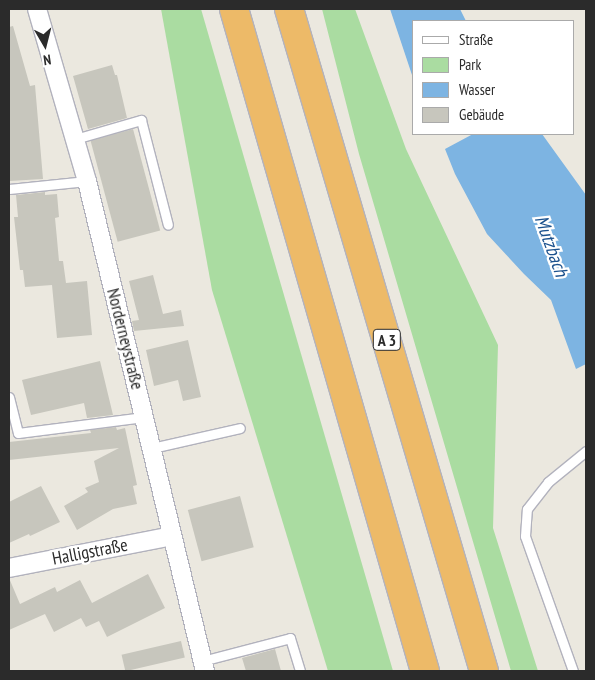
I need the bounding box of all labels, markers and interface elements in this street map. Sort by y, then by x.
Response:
north arrow [20,20,70,70]
legend [412,20,575,135]
text: Straße [459,30,493,49]
text: N [42,50,52,69]
text: Park [459,55,481,74]
text: Wasser [459,80,495,99]
text: Gebäude [459,105,504,124]
water label: Mutzbach [529,212,573,280]
street label: Norderneystraße [102,286,148,392]
road number: A 3 [372,326,402,354]
street label: Halligstraße [50,534,130,570]

